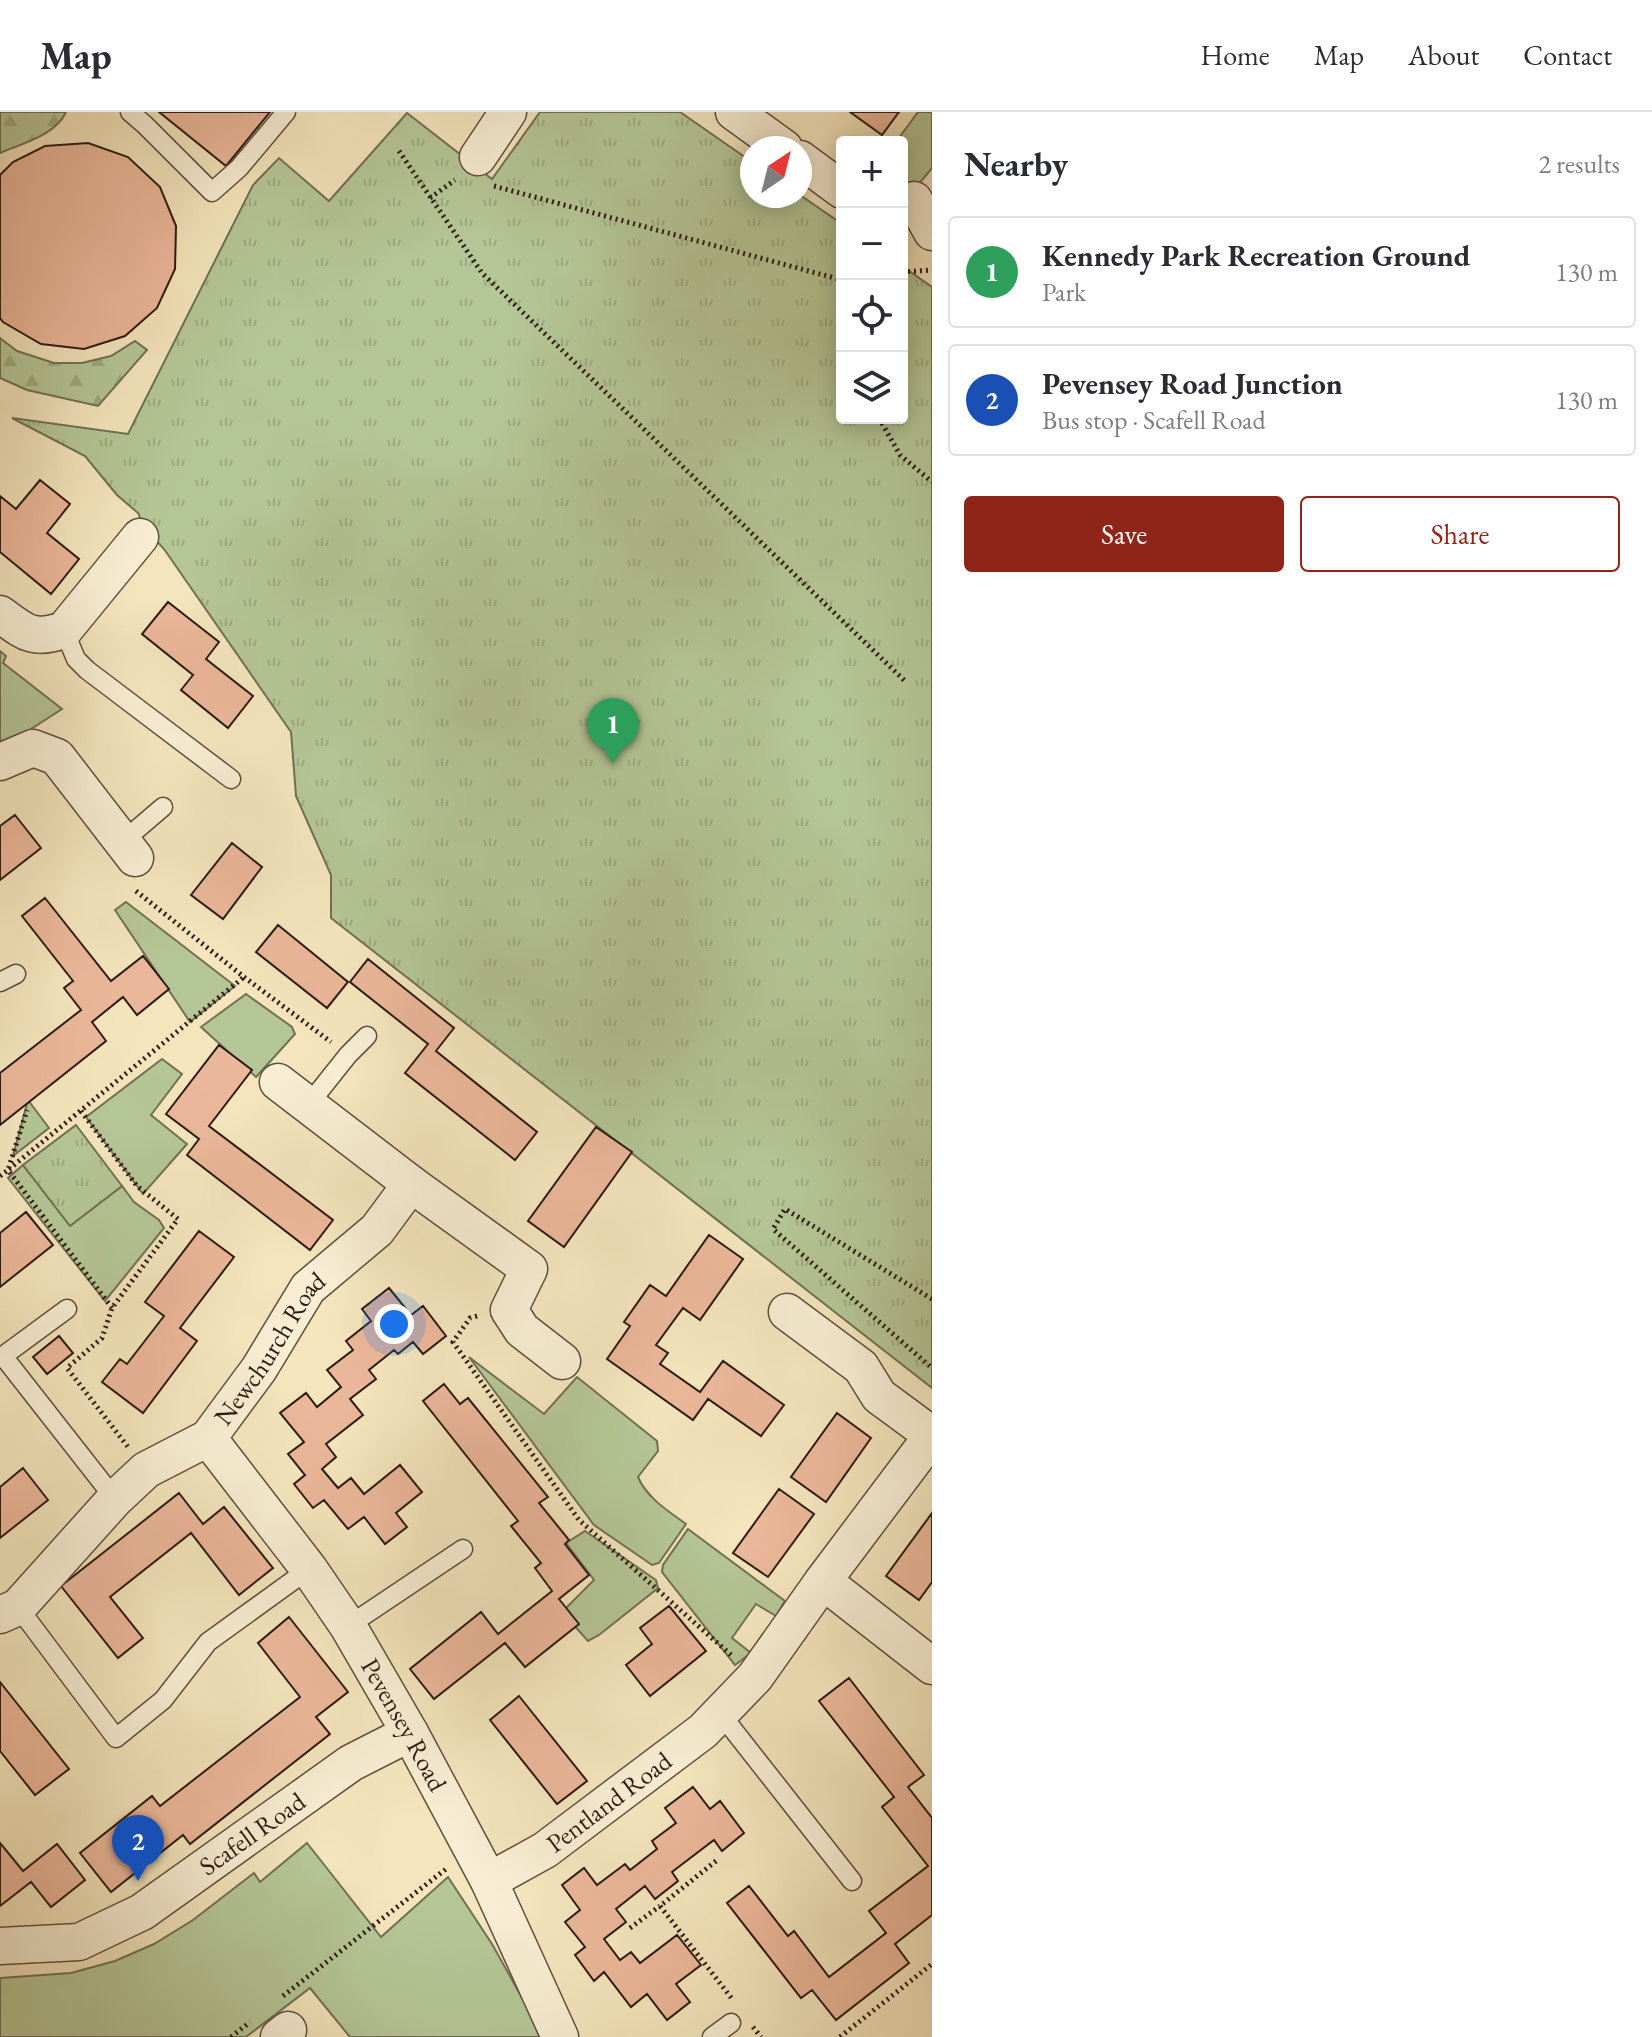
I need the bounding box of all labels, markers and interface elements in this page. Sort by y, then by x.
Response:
text: Map [40,31,112,80]
text: Home [1200,37,1270,73]
text: Map [1314,37,1364,73]
text: About [1408,37,1479,73]
text: Contact [1523,37,1612,73]
north arrow [740,136,812,208]
map controls [836,136,908,424]
button: + [836,136,908,208]
text: Nearby [964,142,1068,186]
text: 2 results [1539,147,1620,181]
button: − [836,208,908,280]
text: Kennedy Park Recreation Ground [1042,236,1470,275]
text: 1 [985,255,999,289]
text: 130 m [1555,255,1618,289]
text: Park [1042,275,1086,309]
button: locate [836,280,908,352]
button: layers [836,352,908,424]
text: Pevensey Road Junction [1042,364,1343,403]
text: 2 [985,383,999,417]
text: 130 m [1555,383,1618,417]
text: Bus stop · Scafell Road [1042,403,1266,437]
button: Save [964,496,1284,572]
button: Share [1300,496,1620,572]
pin: 1 [587,698,639,764]
street label: Newchurch Road [206,1263,333,1432]
your location [374,1304,414,1344]
street label: Pevensey Road [353,1652,455,1798]
street label: Pentland Road [539,1743,679,1860]
street label: Scafell Road [192,1784,312,1883]
pin: 2 [112,1815,164,1881]

